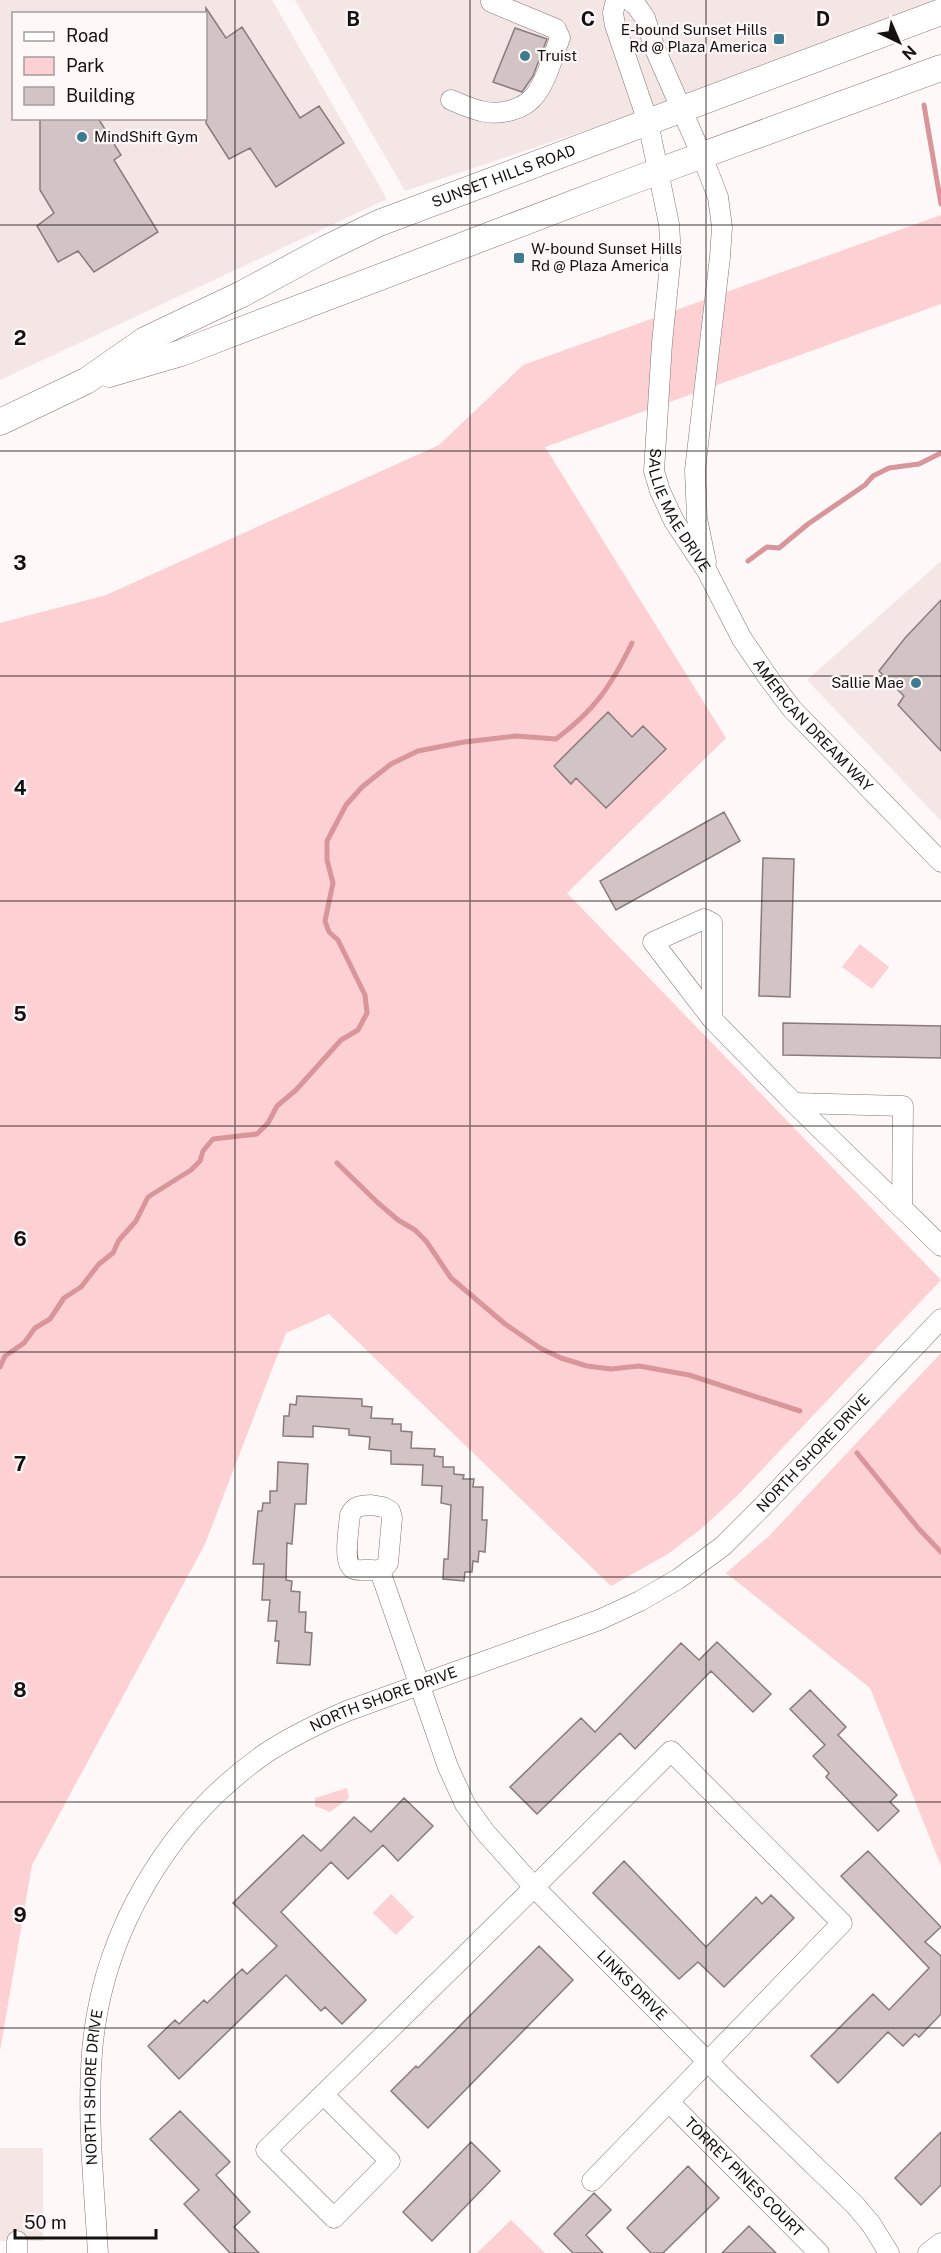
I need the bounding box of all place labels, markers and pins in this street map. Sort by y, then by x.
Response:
place label: E-bound Sunset Hills Rd @ Plaza America [621,21,767,55]
marker: E-bound Sunset Hills Rd @ Plaza America [772,32,786,46]
place label: Truist [537,47,577,64]
marker: Truist [518,49,532,63]
place label: MindShift Gym [94,128,198,145]
marker: MindShift Gym [75,130,89,144]
place label: W-bound Sunset Hills Rd @ Plaza America [531,240,682,274]
marker: W-bound Sunset Hills Rd @ Plaza America [512,251,526,265]
place label: Sallie Mae [831,674,904,691]
marker: Sallie Mae [909,676,923,690]

